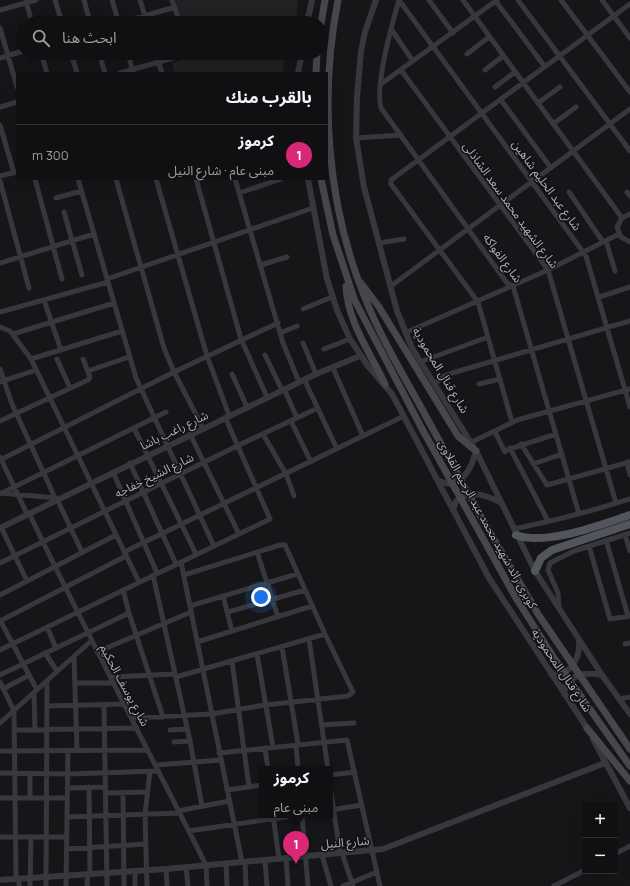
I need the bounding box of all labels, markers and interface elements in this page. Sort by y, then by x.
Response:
search box [16,16,328,60]
icon: search [30,27,52,49]
text: ابحث هنا [62,27,117,48]
text: بالقرب منك [226,85,312,108]
text: كرموز [238,130,274,151]
street label: شارع عبد الحليم شاهين [507,136,586,235]
street label: شارع الشهيد محمد سعد الشاذلى [458,138,563,272]
text: 300 m [32,146,69,164]
text: 1 [296,146,302,164]
text: مبنى عام · شارع النيل [168,161,274,179]
street label: شارع الفواكه [479,230,527,287]
street label: شارع قنال المحمودية [408,324,473,417]
street label: شارع راغب باشا [137,406,211,455]
street label: كوبرى رائد شهيد محمد عبد الرحيم القلاوى [433,436,542,613]
street label: شارع الشيخ خفاجه [112,449,197,502]
your location [251,587,271,607]
street label: شارع قنال المحمودية [527,625,596,716]
street label: شارع يوسف الحكيم [95,641,154,730]
popup [259,766,333,818]
text: كرموز [274,767,309,788]
text: مبنى عام [274,798,318,816]
map controls [582,802,618,874]
button: + [582,802,618,838]
pin: 1 [283,831,309,864]
street label: شارع النيل [320,831,370,854]
button: − [582,838,618,874]

